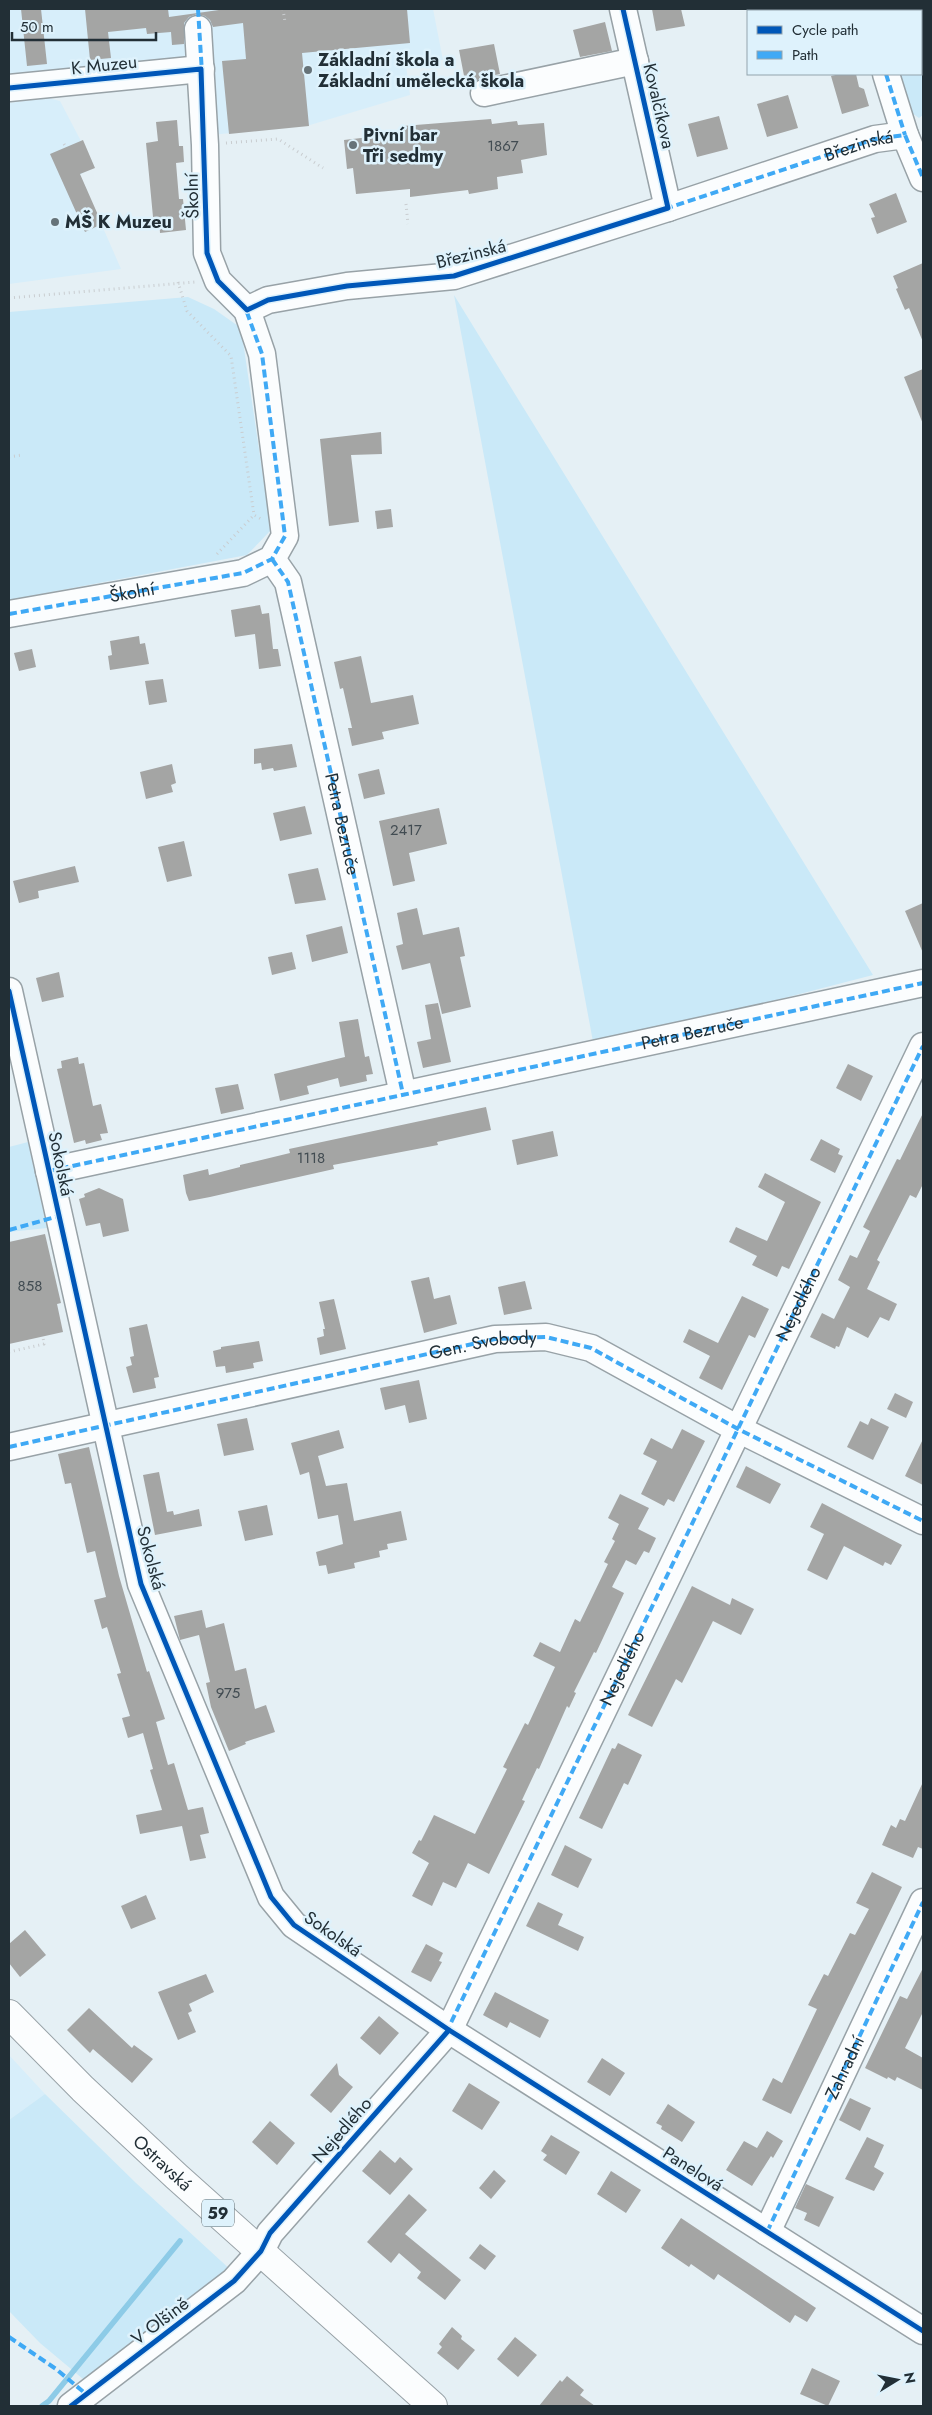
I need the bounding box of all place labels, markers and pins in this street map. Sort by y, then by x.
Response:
place label: Základní škola a Základní umělecká škola [318,47,524,94]
marker: Základní škola a Základní umělecká škola [302,64,314,76]
place label: Pivní bar Tři sedmy [363,122,444,169]
marker: Pivní bar Tři sedmy [347,139,359,151]
place label: MŠ K Muzeu [65,209,172,235]
marker: MŠ K Muzeu [49,216,61,228]

